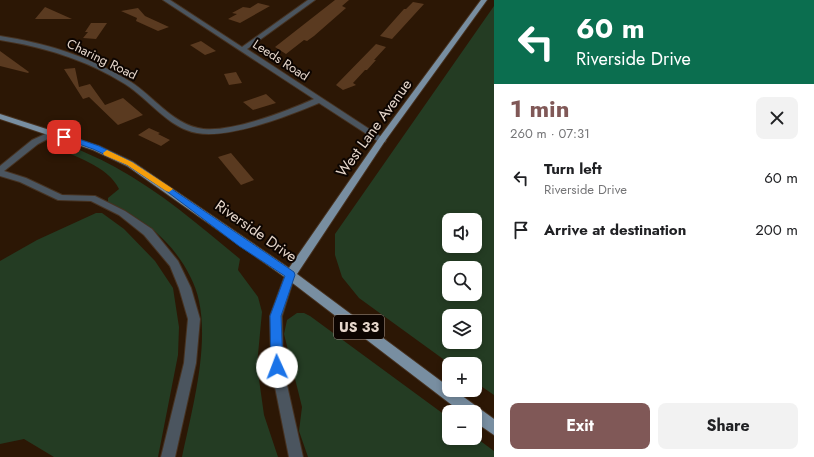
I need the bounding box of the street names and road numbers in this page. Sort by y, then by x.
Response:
street label: Charing Road [64,34,140,84]
street label: Leeds Road [249,35,313,85]
street label: West Lane Avenue [331,74,417,182]
street label: Riverside Drive [211,195,302,268]
road number: US 33 [334,315,384,339]

